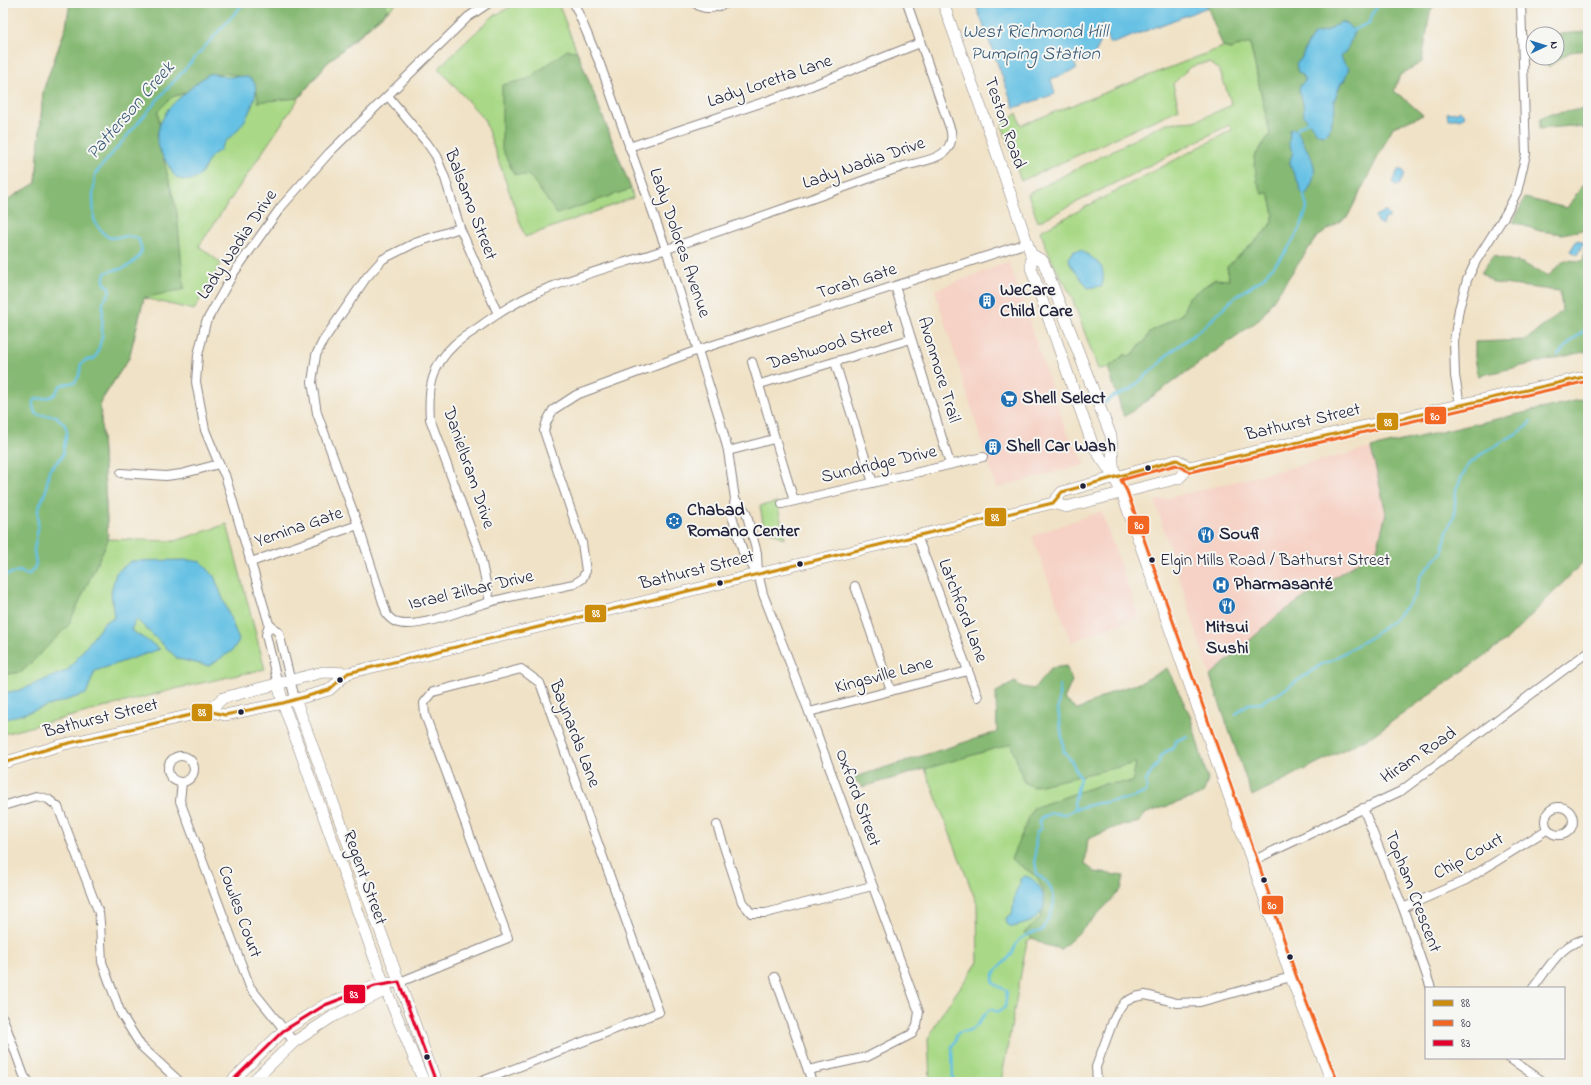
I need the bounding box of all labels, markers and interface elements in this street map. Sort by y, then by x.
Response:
water label: West Richmond Hill Pumping Station [962,19,1111,69]
north arrow [1525,26,1565,66]
text: N [1546,41,1562,50]
street label: Lady Loretta Lane [704,48,837,116]
water label: Patterson Creek [81,55,182,166]
street label: Teston Road [976,74,1032,172]
street label: Lady Nadia Drive [799,131,930,197]
street label: Balsamo Street [437,145,503,264]
street label: Lady Dolores Avenue [641,165,717,322]
street label: Lady Nadia Drive [191,184,285,305]
street label: Torah Gate [814,257,901,307]
place label: WeCare Child Care [1000,278,1073,325]
building icon: WeCare Child Care [977,291,997,311]
street label: Dashwood Street [764,314,897,378]
street label: Avonmore Trail [910,314,966,426]
place label: Shell Select [1022,386,1106,412]
supermarket icon: Shell Select [999,389,1019,409]
street label: Bathurst Street [1242,397,1363,449]
street label: Danielbram Drive [435,403,501,533]
line badge: 80 [1424,406,1447,425]
text: 80 [1430,409,1440,425]
line badge: 88 [1376,412,1399,431]
text: 88 [1383,415,1393,431]
place label: Shell Car Wash [1006,434,1116,460]
building icon: Shell Car Wash [983,437,1003,457]
street label: Sundridge Drive [819,439,941,492]
unlabelled marker [1143,463,1153,473]
unlabelled marker [1078,481,1088,491]
place label: Chabad Romano Center [687,498,800,545]
street label: Yemina Gate [251,500,347,555]
line badge: 88 [984,507,1007,527]
text: 88 [990,510,1000,526]
synagogue icon: Chabad Romano Center [664,511,684,531]
line badge: 80 [1127,515,1150,535]
text: 80 [1134,518,1144,534]
place label: Soufi [1219,522,1262,548]
restaurant icon: Soufi [1196,525,1216,545]
street label: Bathurst Street [636,544,757,598]
place label: Elgin Mills Road / Bathurst Street [1160,548,1390,575]
street label: Latchford Lane [930,555,994,667]
marker: Elgin Mills Road / Bathurst Street [1147,555,1157,565]
unlabelled marker [795,559,805,569]
street label: Israel Zilbar Drive [406,564,537,618]
place label: Pharmasanté [1234,572,1334,598]
hospital icon: Pharmasanté [1211,575,1231,595]
unlabelled marker [715,578,725,588]
restaurant icon: Mitsui Sushi [1217,596,1237,616]
line badge: 88 [584,604,607,623]
text: 88 [591,606,601,622]
place label: Mitsui Sushi [1206,615,1248,662]
street label: Kingsville Lane [832,650,937,702]
unlabelled marker [335,675,345,685]
street label: Baynards Lane [541,676,607,792]
street label: Bathurst Street [40,692,161,746]
line badge: 88 [191,703,213,722]
text: 88 [197,705,207,721]
unlabelled marker [236,707,246,717]
street label: Hiram Road [1376,721,1462,791]
street label: Oxford Street [827,746,887,850]
street label: Regent Street [334,827,393,929]
street label: Topham Crescent [1377,827,1447,957]
street label: Chip Court [1429,827,1509,887]
street label: Cowles Court [210,862,268,962]
unlabelled marker [1259,875,1269,885]
line badge: 80 [1261,895,1284,915]
text: 80 [1267,898,1277,914]
unlabelled marker [1285,952,1295,962]
line badge: 83 [343,984,366,1004]
text: 83 [349,987,359,1003]
legend [1425,987,1565,1059]
text: 88 [1461,995,1471,1013]
text: 80 [1461,1015,1471,1033]
text: 83 [1461,1035,1471,1053]
unlabelled marker [422,1052,432,1062]

